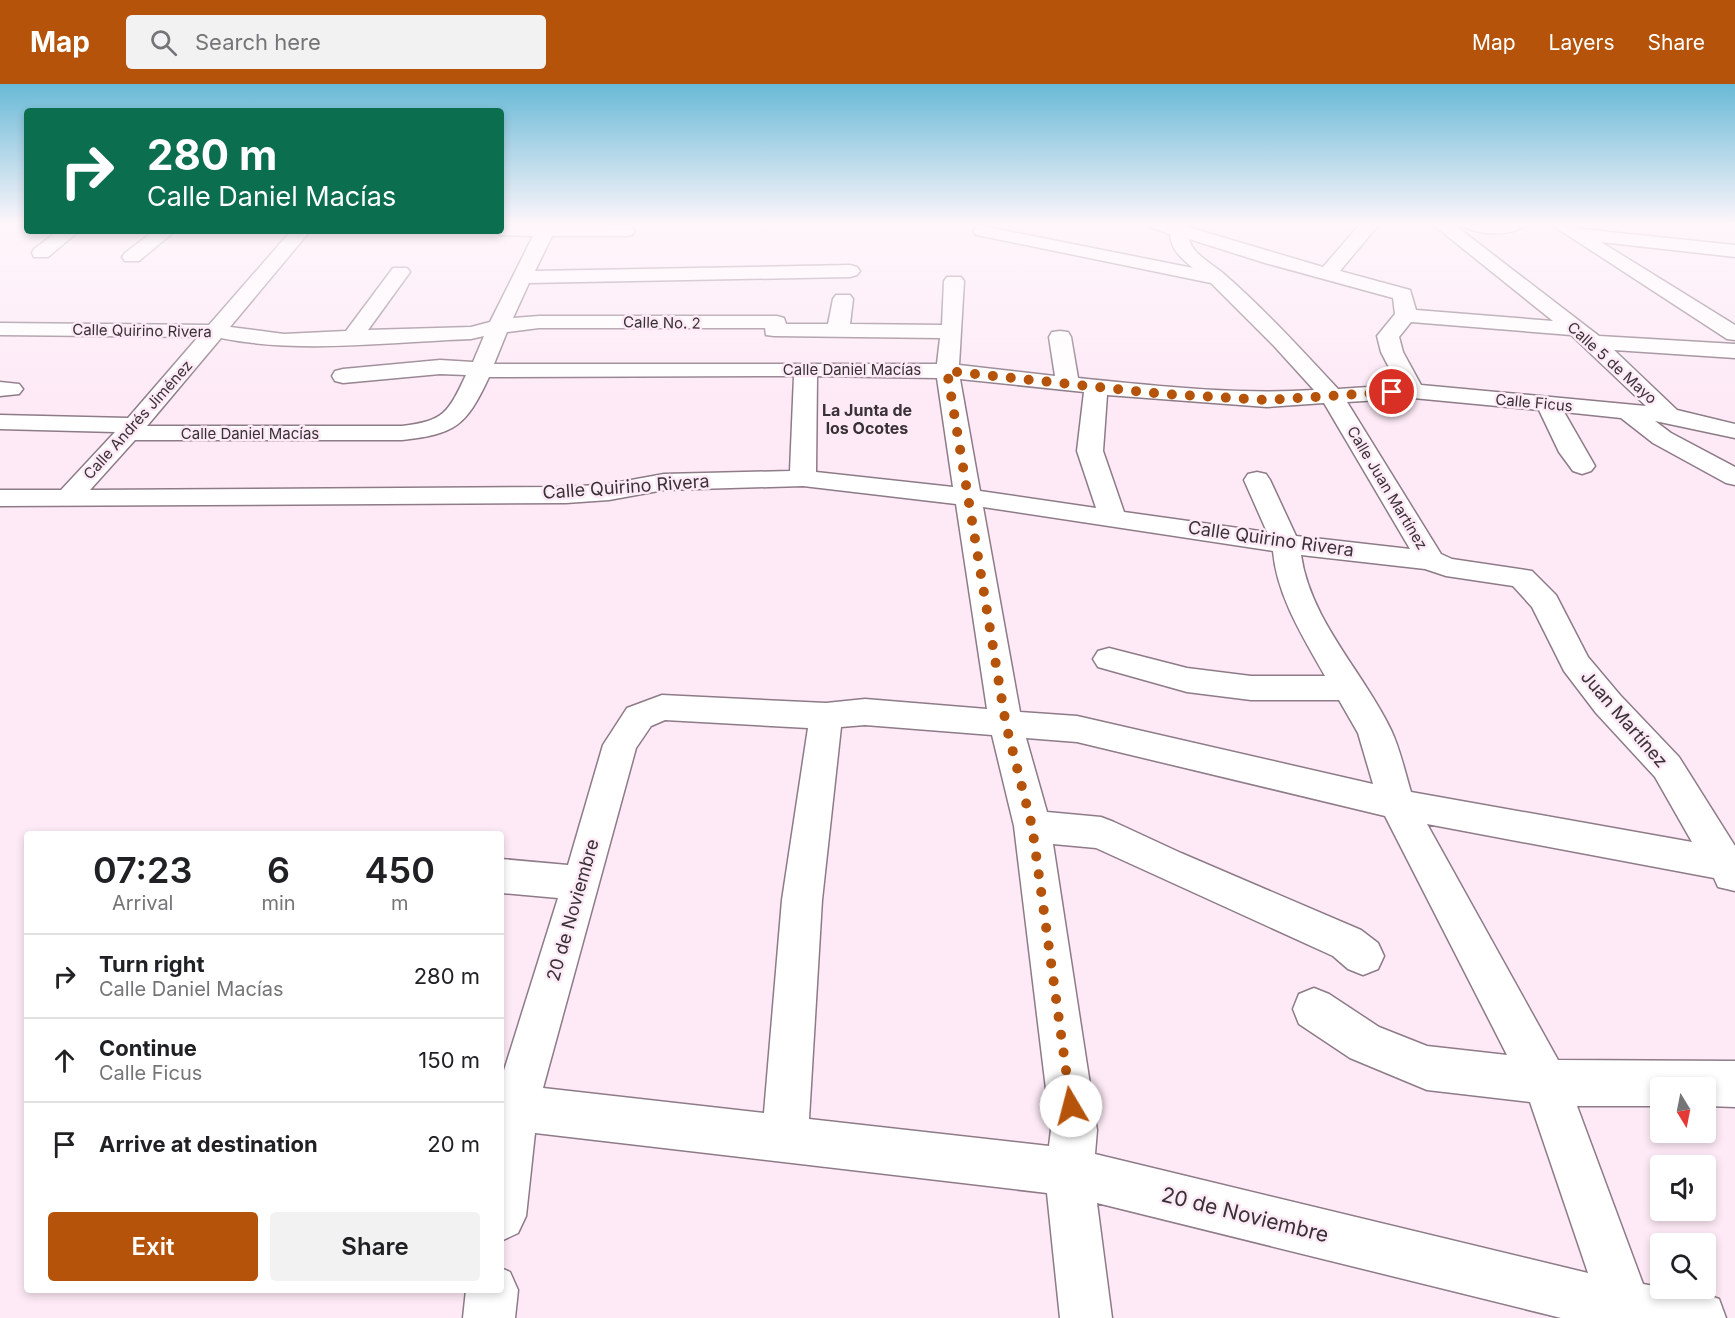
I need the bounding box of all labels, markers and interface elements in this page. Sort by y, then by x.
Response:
search box [126,15,546,69]
text: Map [30,25,90,59]
icon: search [147,26,180,59]
text: Search here [195,29,321,55]
text: Map [1472,30,1516,55]
text: Layers [1549,30,1615,55]
text: Share [1648,30,1705,55]
text: 280 m [147,129,277,180]
icon: right [48,132,126,210]
text: Calle Daniel Macías [147,180,396,213]
street label: Calle No. 2 [623,312,701,333]
street label: Calle 5 de Mayo [1564,317,1661,408]
street label: Calle Quirino Rivera [72,320,212,341]
street label: Calle Andrés Jiménez [79,356,196,483]
street label: Calle Daniel Macías [783,360,921,379]
pin [1366,366,1417,417]
icon: arrive [1375,375,1408,408]
street label: Calle Ficus [1495,390,1574,415]
district label: La Junta de los Ocotes [822,400,912,438]
street label: Calle Juan Martínez [1343,423,1432,553]
street label: Calle Daniel Macías [181,424,319,443]
street label: Calle Quirino Rivera [542,470,710,503]
street label: Calle Quirino Rivera [1187,516,1355,561]
street label: Juan Martínez [1577,666,1672,771]
street label: 20 de Noviembre [542,836,603,983]
text: 07:23 [93,848,192,892]
text: 6 [267,848,290,892]
text: 450 [365,848,435,892]
text: Arrival [112,891,173,915]
text: min [261,891,296,915]
text: m [391,891,409,915]
text: Turn right [99,951,205,977]
icon: right [48,960,81,993]
text: 280 m [414,963,480,989]
text: Calle Daniel Macías [99,977,284,1001]
text: Continue [99,1035,197,1061]
icon: ahead [48,1044,81,1077]
text: 150 m [418,1047,480,1073]
text: Calle Ficus [99,1061,202,1085]
position arrow [1039,1074,1103,1138]
north arrow [1650,1077,1716,1143]
map controls [1650,1077,1716,1299]
icon: arrive [48,1128,81,1161]
text: Arrive at destination [99,1131,318,1157]
text: 20 m [427,1131,480,1157]
button: sound [1650,1155,1716,1221]
street label: 20 de Noviembre [1159,1182,1331,1247]
button: Exit [48,1212,258,1281]
button: Share [270,1212,480,1281]
button: search [1650,1233,1716,1299]

